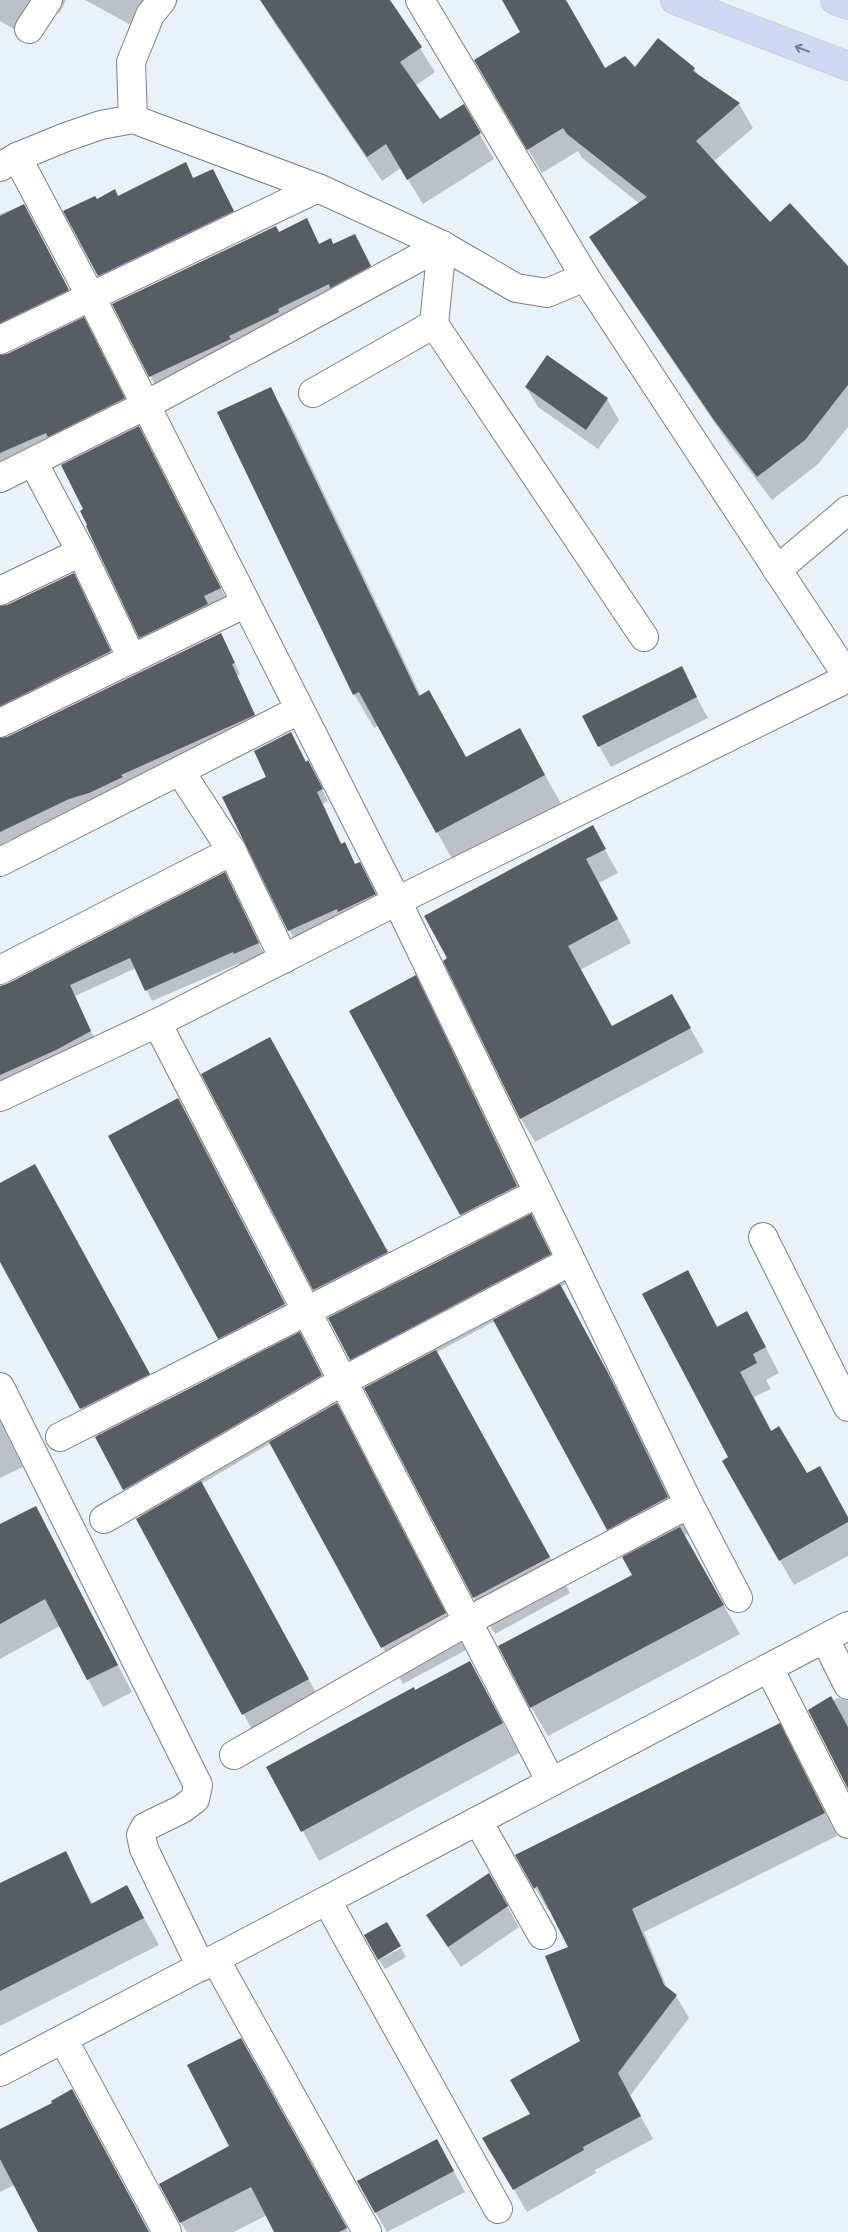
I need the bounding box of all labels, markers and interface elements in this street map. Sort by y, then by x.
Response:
one-way arrow [795,43,810,52]

